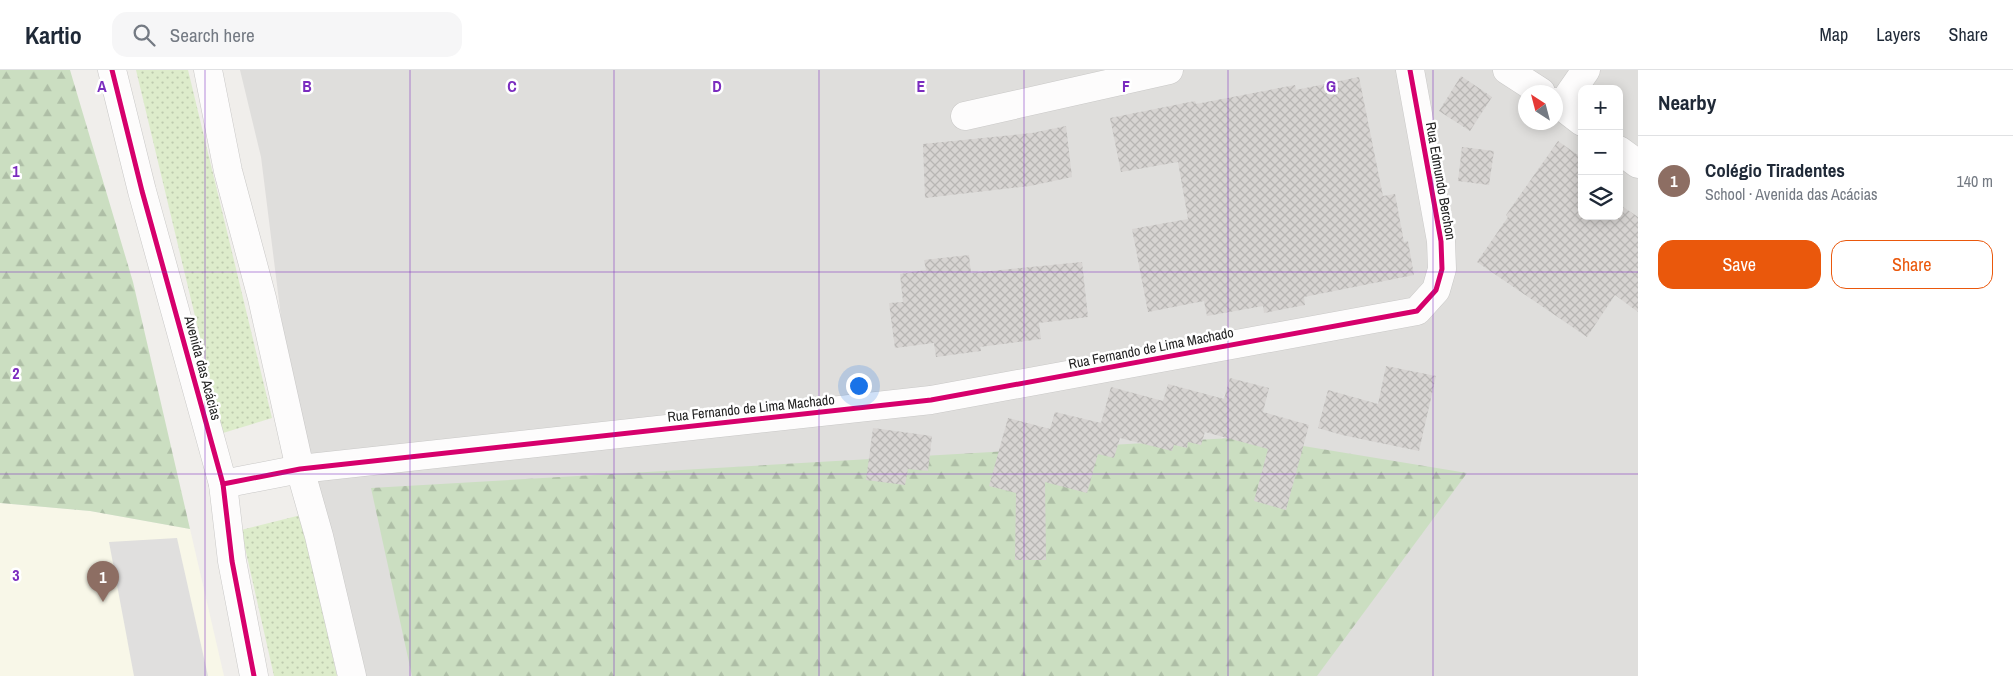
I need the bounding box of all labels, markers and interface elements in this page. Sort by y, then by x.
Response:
search box [112,12,462,57]
text: Kartio [25,19,82,51]
icon: search [130,21,158,49]
text: Search here [170,22,255,48]
text: Map [1820,22,1848,47]
text: Layers [1876,22,1921,47]
text: Share [1949,22,1988,47]
text: A [97,75,107,97]
text: B [302,75,312,97]
text: C [507,75,517,97]
text: D [712,75,722,97]
text: E [917,75,926,97]
text: F [1122,75,1130,97]
text: G [1326,75,1336,97]
north arrow [1518,85,1563,130]
map controls [1578,85,1623,220]
button: + [1578,85,1623,130]
text: Nearby [1658,88,1716,117]
street label: Rua Edmundo Berchon [1422,121,1460,241]
button: − [1578,130,1623,175]
text: Colégio Tiradentes [1705,157,1845,183]
text: 1 [12,160,20,182]
text: 1 [1670,170,1678,192]
text: 140 m [1957,170,1993,192]
button: layers [1578,175,1623,220]
text: School · Avenida das Acácias [1705,183,1878,205]
button: Save [1658,240,1821,289]
button: Share [1831,240,1993,289]
street label: Avenida das Acácias [180,313,226,422]
street label: Rua Fernando de Lima Machado [1067,323,1235,373]
text: 2 [12,362,20,384]
your location [846,373,872,399]
street label: Rua Fernando de Lima Machado [667,390,835,426]
pin: 1 [87,561,119,602]
text: 3 [12,564,20,586]

